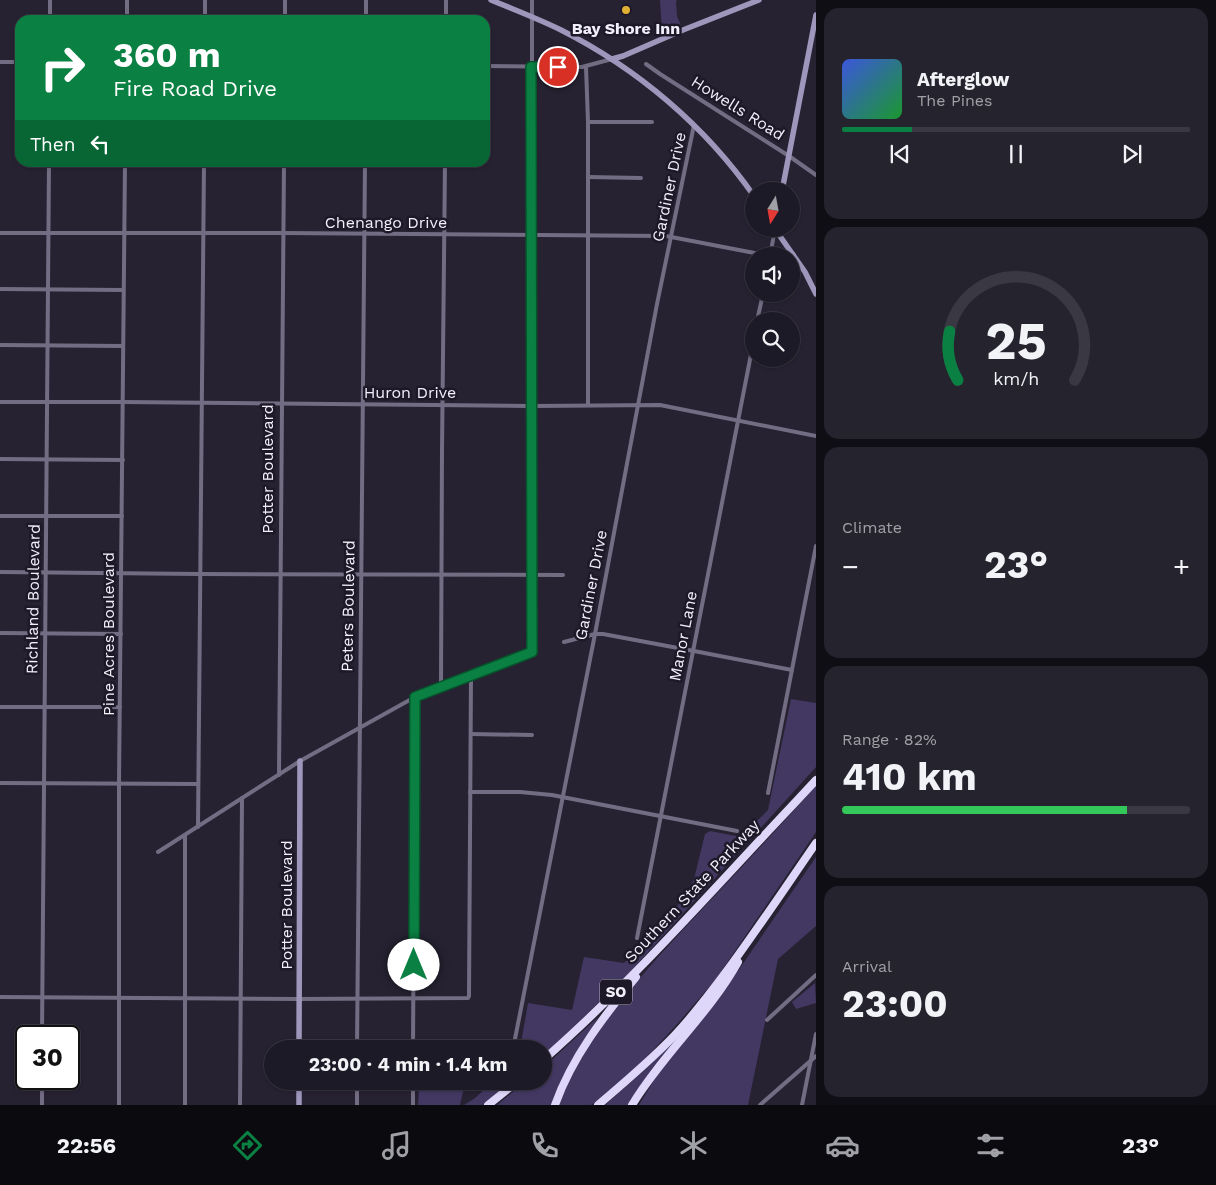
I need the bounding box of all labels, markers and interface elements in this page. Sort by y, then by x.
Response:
marker: Bay Shore Inn [620,4,632,16]
place label: Bay Shore Inn [572,19,680,38]
text: 360 m [113,34,221,76]
icon: right [30,35,95,100]
pin [537,46,579,88]
icon: arrive [544,53,572,81]
text: Afterglow [917,68,1009,91]
street label: Howells Road [688,72,788,144]
text: Fire Road Drive [113,76,277,101]
text: The Pines [917,91,993,110]
icon: left [86,130,114,158]
street label: Gardiner Drive [648,130,690,244]
text: Then [30,133,76,156]
icon: previous [886,140,914,168]
icon: pause [1002,140,1030,168]
icon: next [1118,140,1146,168]
north arrow [745,182,800,238]
map controls [745,182,800,367]
street label: Chenango Drive [325,213,447,232]
button: sound [745,247,800,302]
text: 25 [985,311,1047,372]
button: search [745,312,800,367]
text: km/h [993,368,1039,389]
street label: Huron Drive [364,383,456,402]
street label: Potter Boulevard [258,404,277,534]
text: Climate [842,518,902,537]
street label: Richland Boulevard [22,524,44,674]
street label: Gardiner Drive [571,528,611,642]
street label: Peters Boulevard [337,540,359,672]
text: 23° [984,543,1048,587]
text: − [842,550,859,583]
text: + [1173,550,1190,583]
street label: Pine Acres Boulevard [99,552,118,716]
street label: Manor Lane [665,589,701,683]
text: Range · 82% [842,730,937,749]
text: 410 km [842,755,977,799]
street label: Southern State Parkway [621,815,764,967]
street label: Potter Boulevard [277,840,296,970]
position arrow [387,938,439,990]
text: Arrival [842,957,892,976]
road number: SO [600,980,632,1004]
text: 23:00 [842,982,948,1026]
speed limit sign: 30 [15,1025,80,1090]
text: 23:00 · 4 min · 1.4 km [309,1053,507,1076]
icon: directions [230,1128,265,1163]
icon: music [379,1128,414,1163]
icon: phone [527,1128,562,1163]
icon: climate [676,1128,711,1163]
icon: car [825,1128,860,1163]
icon: filters [973,1128,1008,1163]
text: 22:56 [57,1133,116,1158]
text: 23° [1122,1133,1159,1158]

